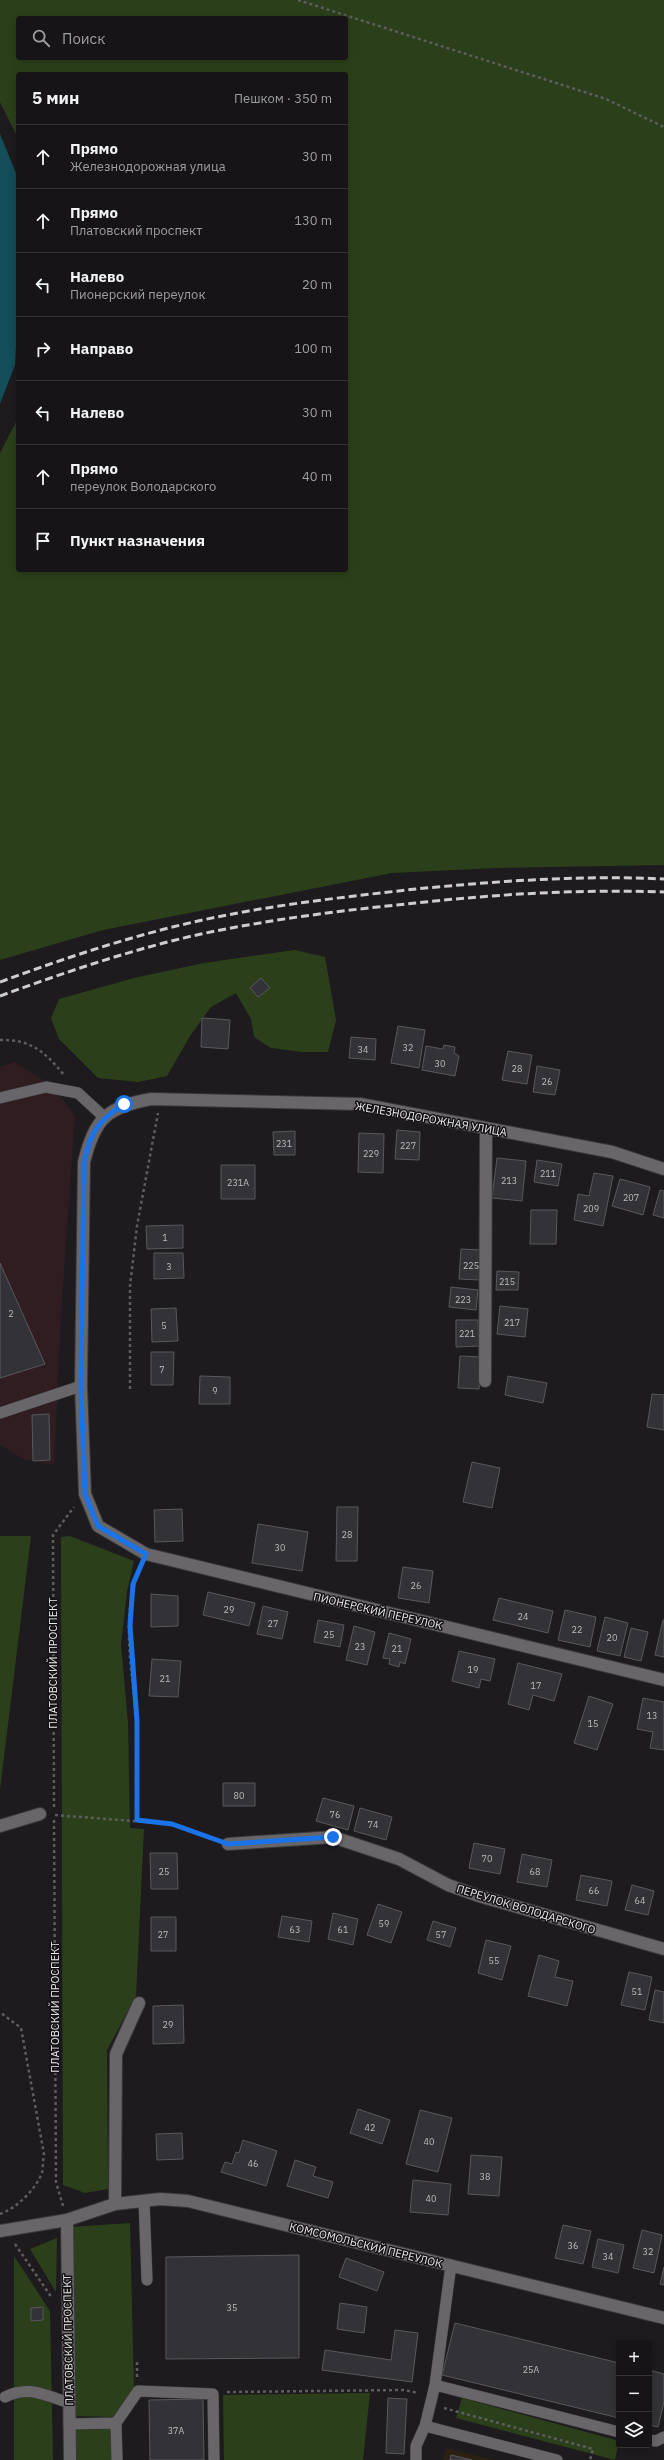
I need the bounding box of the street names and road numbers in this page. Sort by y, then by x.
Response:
street label: ЖЕЛЕЗНОДОРОЖНАЯ УЛИЦА [354,1099,508,1139]
street label: ПИОНЕРСКИЙ ПЕРЕУЛОК [312,1589,444,1633]
street label: ПЛАТОВСКИЙ ПРОСПЕКТ [46,1597,60,1729]
street label: ПЕРЕУЛОК ВОЛОДАРСКОГО [455,1881,597,1937]
street label: ПЛАТОВСКИЙ ПРОСПЕКТ [48,1941,62,2073]
street label: КОМСОМОЛЬСКИЙ ПЕРЕУЛОК [288,2219,444,2271]
street label: ПЛАТОВСКИЙ ПРОСПЕКТ [60,2274,76,2406]

